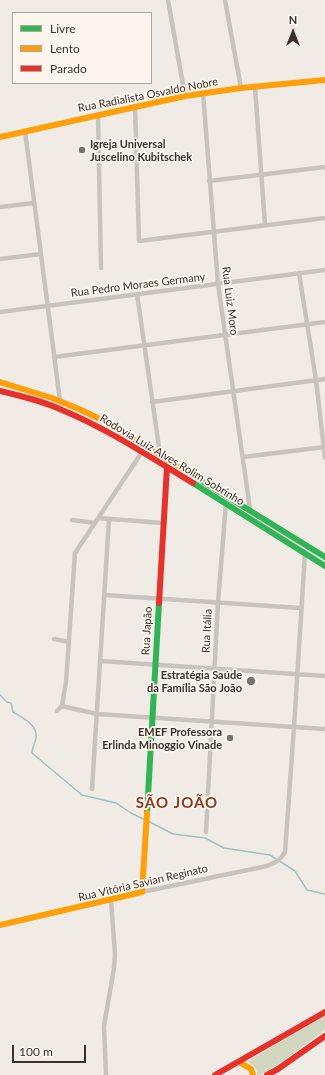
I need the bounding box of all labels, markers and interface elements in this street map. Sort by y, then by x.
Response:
legend [12,12,152,84]
north arrow [273,12,313,52]
text: N [289,13,297,26]
text: Livre [50,21,76,36]
text: Lento [50,41,80,56]
text: Parado [50,61,87,76]
street label: Rua Radialista Osvaldo Nobre [77,75,219,115]
place label: Igreja Universal Juscelino Kubitschek [90,137,192,163]
marker: Igreja Universal Juscelino Kubitschek [77,145,87,155]
street label: Rua Luiz Moro [219,266,241,336]
street label: Rua Pedro Moraes Germany [70,270,206,300]
street label: Rodovia Luiz Alves Rolim Sobrinho [98,412,246,508]
street label: Rua Japão [139,606,155,656]
street label: Rua Itália [199,609,215,653]
place label: Estratégia Saúde da Família São João [147,668,242,694]
marker: Estratégia Saúde da Família São João [245,675,257,687]
place label: EMEF Professora Erlinda Minoggio Vinade [102,725,222,751]
marker: EMEF Professora Erlinda Minoggio Vinade [225,733,235,743]
district label: SÃO JOÃO [136,794,218,812]
street label: Rua Vitória Savian Reginato [77,862,209,904]
scale bar [14,1037,88,1063]
text: 100 m [19,1044,53,1059]

